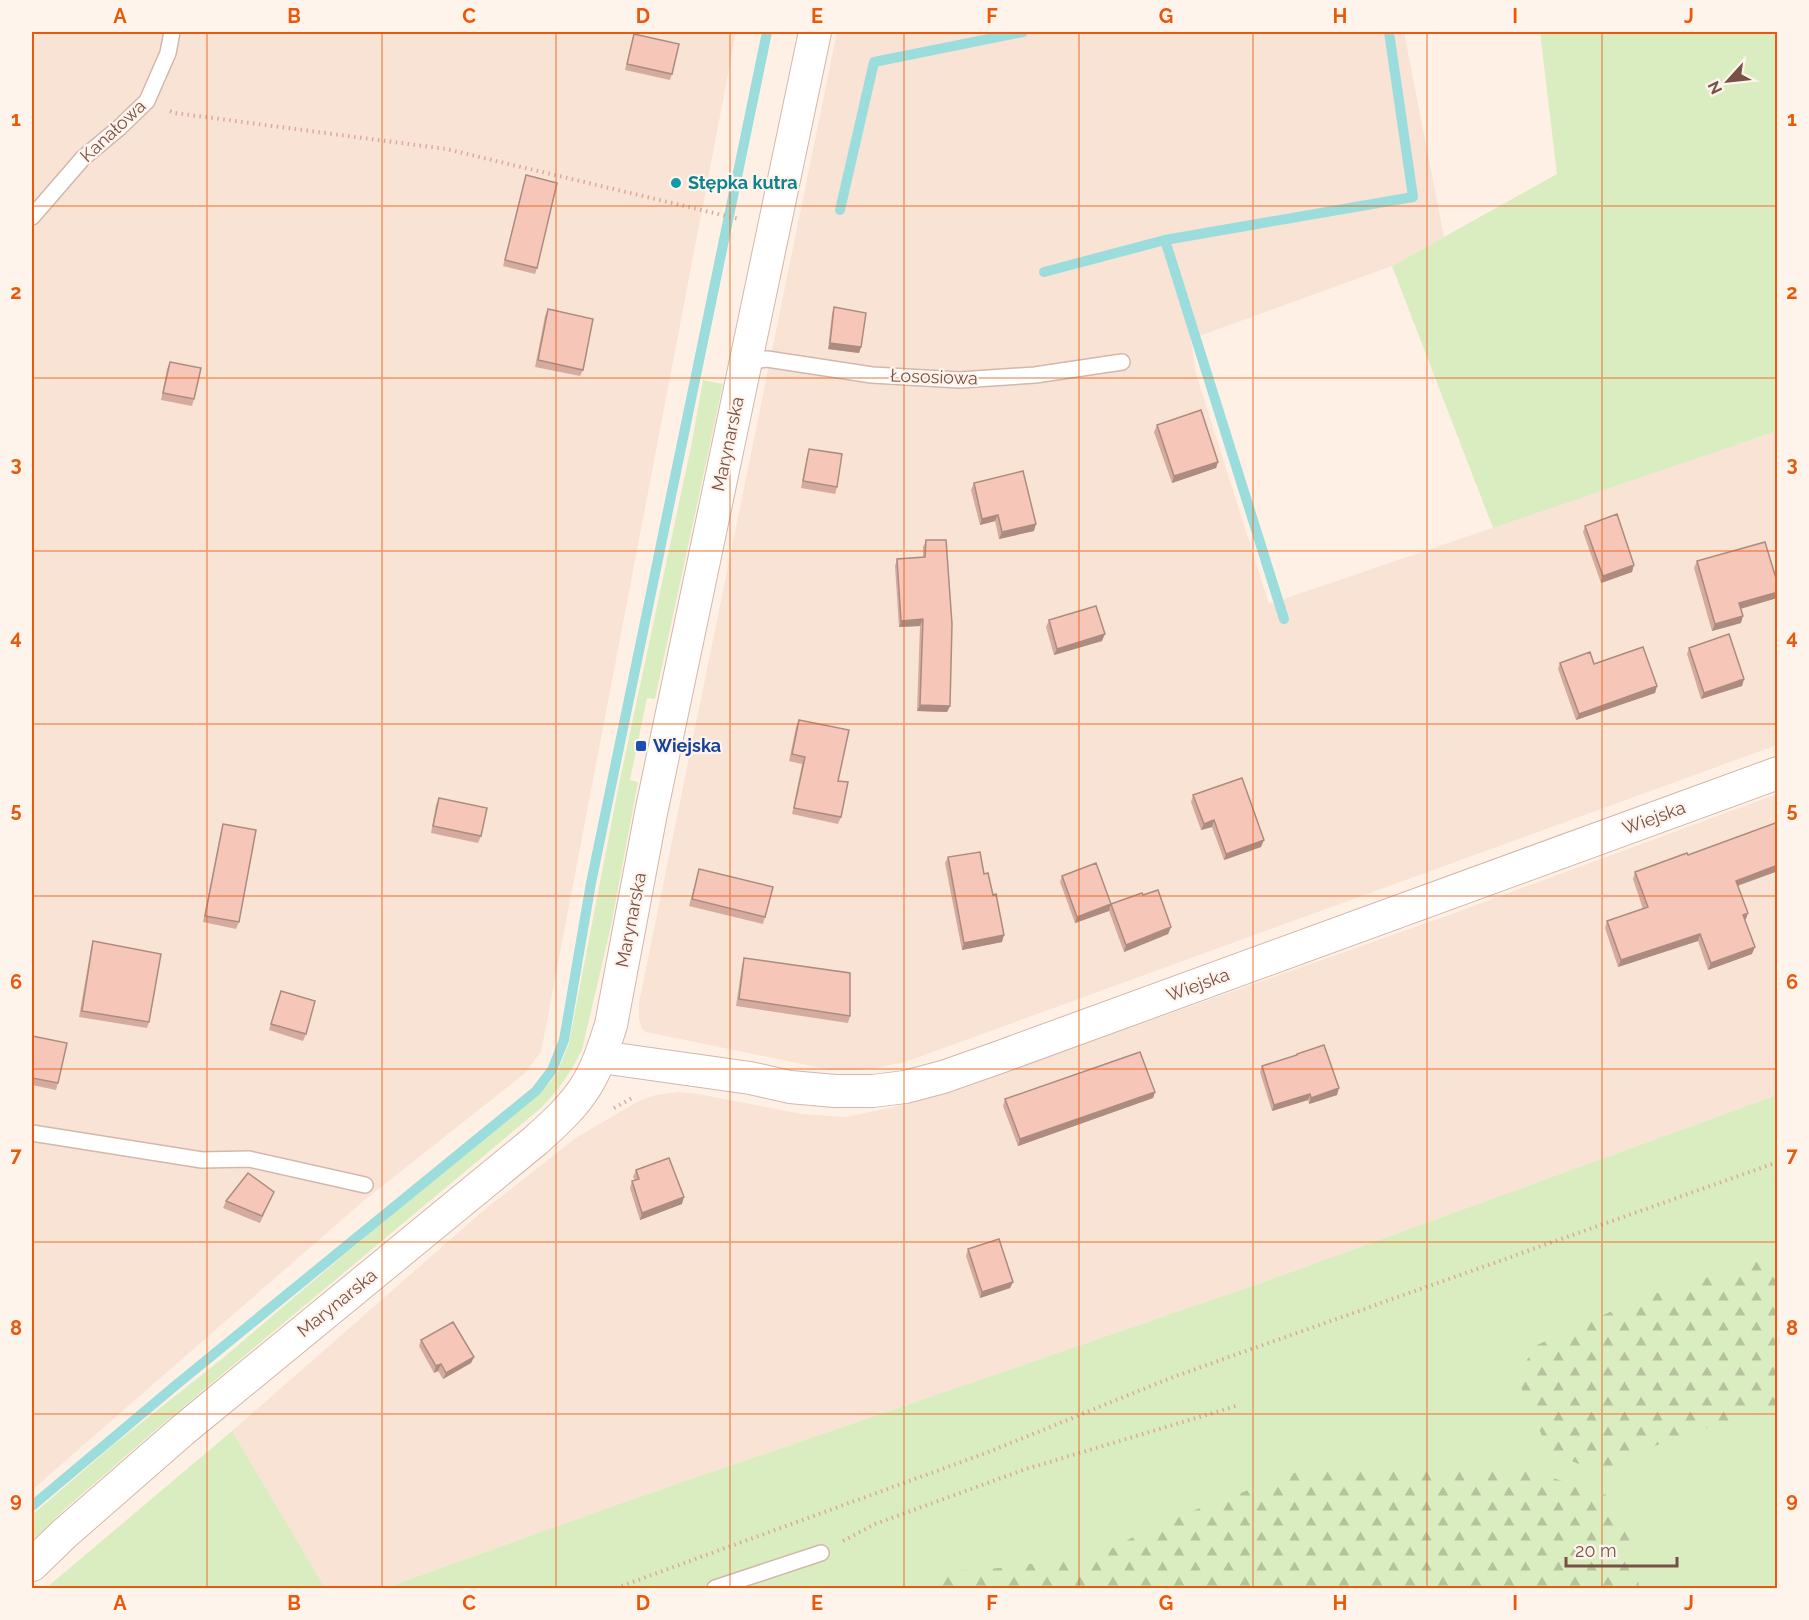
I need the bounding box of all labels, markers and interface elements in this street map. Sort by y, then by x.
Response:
text: A [113,4,127,28]
text: B [287,4,301,28]
text: C [462,4,476,28]
text: D [636,4,650,28]
text: E [811,4,823,28]
text: F [986,4,998,28]
text: G [1159,4,1173,28]
text: H [1333,4,1347,28]
text: I [1512,4,1518,28]
text: J [1684,4,1694,28]
north arrow [1698,51,1758,111]
text: N [1704,78,1726,97]
street label: Kanałowa [76,95,150,166]
text: 1 [11,107,21,131]
text: 1 [1787,107,1797,131]
place label: Stępka kutra [688,172,798,193]
marker: Stępka kutra [669,176,683,190]
text: 2 [10,280,22,304]
text: 2 [1786,280,1798,304]
street label: Łososiowa [890,364,978,389]
street label: Marynarska [707,395,748,493]
text: 3 [10,452,22,476]
text: 3 [1786,452,1798,476]
text: 4 [10,625,22,649]
text: 4 [1786,625,1798,649]
place label: Wiejska [653,735,721,756]
marker: Wiejska [634,739,648,753]
street label: Wiejska [1620,796,1688,839]
text: 5 [10,798,22,822]
text: 5 [1786,798,1798,822]
street label: Marynarska [611,871,650,969]
street label: Wiejska [1164,963,1232,1006]
text: 6 [10,970,22,994]
text: 6 [1786,970,1798,994]
text: 7 [10,1143,22,1167]
text: 7 [1786,1143,1798,1167]
street label: Marynarska [293,1264,381,1341]
text: 8 [10,1316,22,1340]
text: 8 [1786,1316,1798,1340]
text: 9 [10,1488,22,1512]
text: 9 [1786,1488,1798,1512]
scale bar [1566,1530,1677,1568]
text: 20 m [1575,1540,1617,1561]
text: A [113,1591,127,1615]
text: B [287,1591,301,1615]
text: C [462,1591,476,1615]
text: D [636,1591,650,1615]
text: E [811,1591,823,1615]
text: F [986,1591,998,1615]
text: G [1159,1591,1173,1615]
text: H [1333,1591,1347,1615]
text: I [1512,1591,1518,1615]
text: J [1684,1591,1694,1615]

